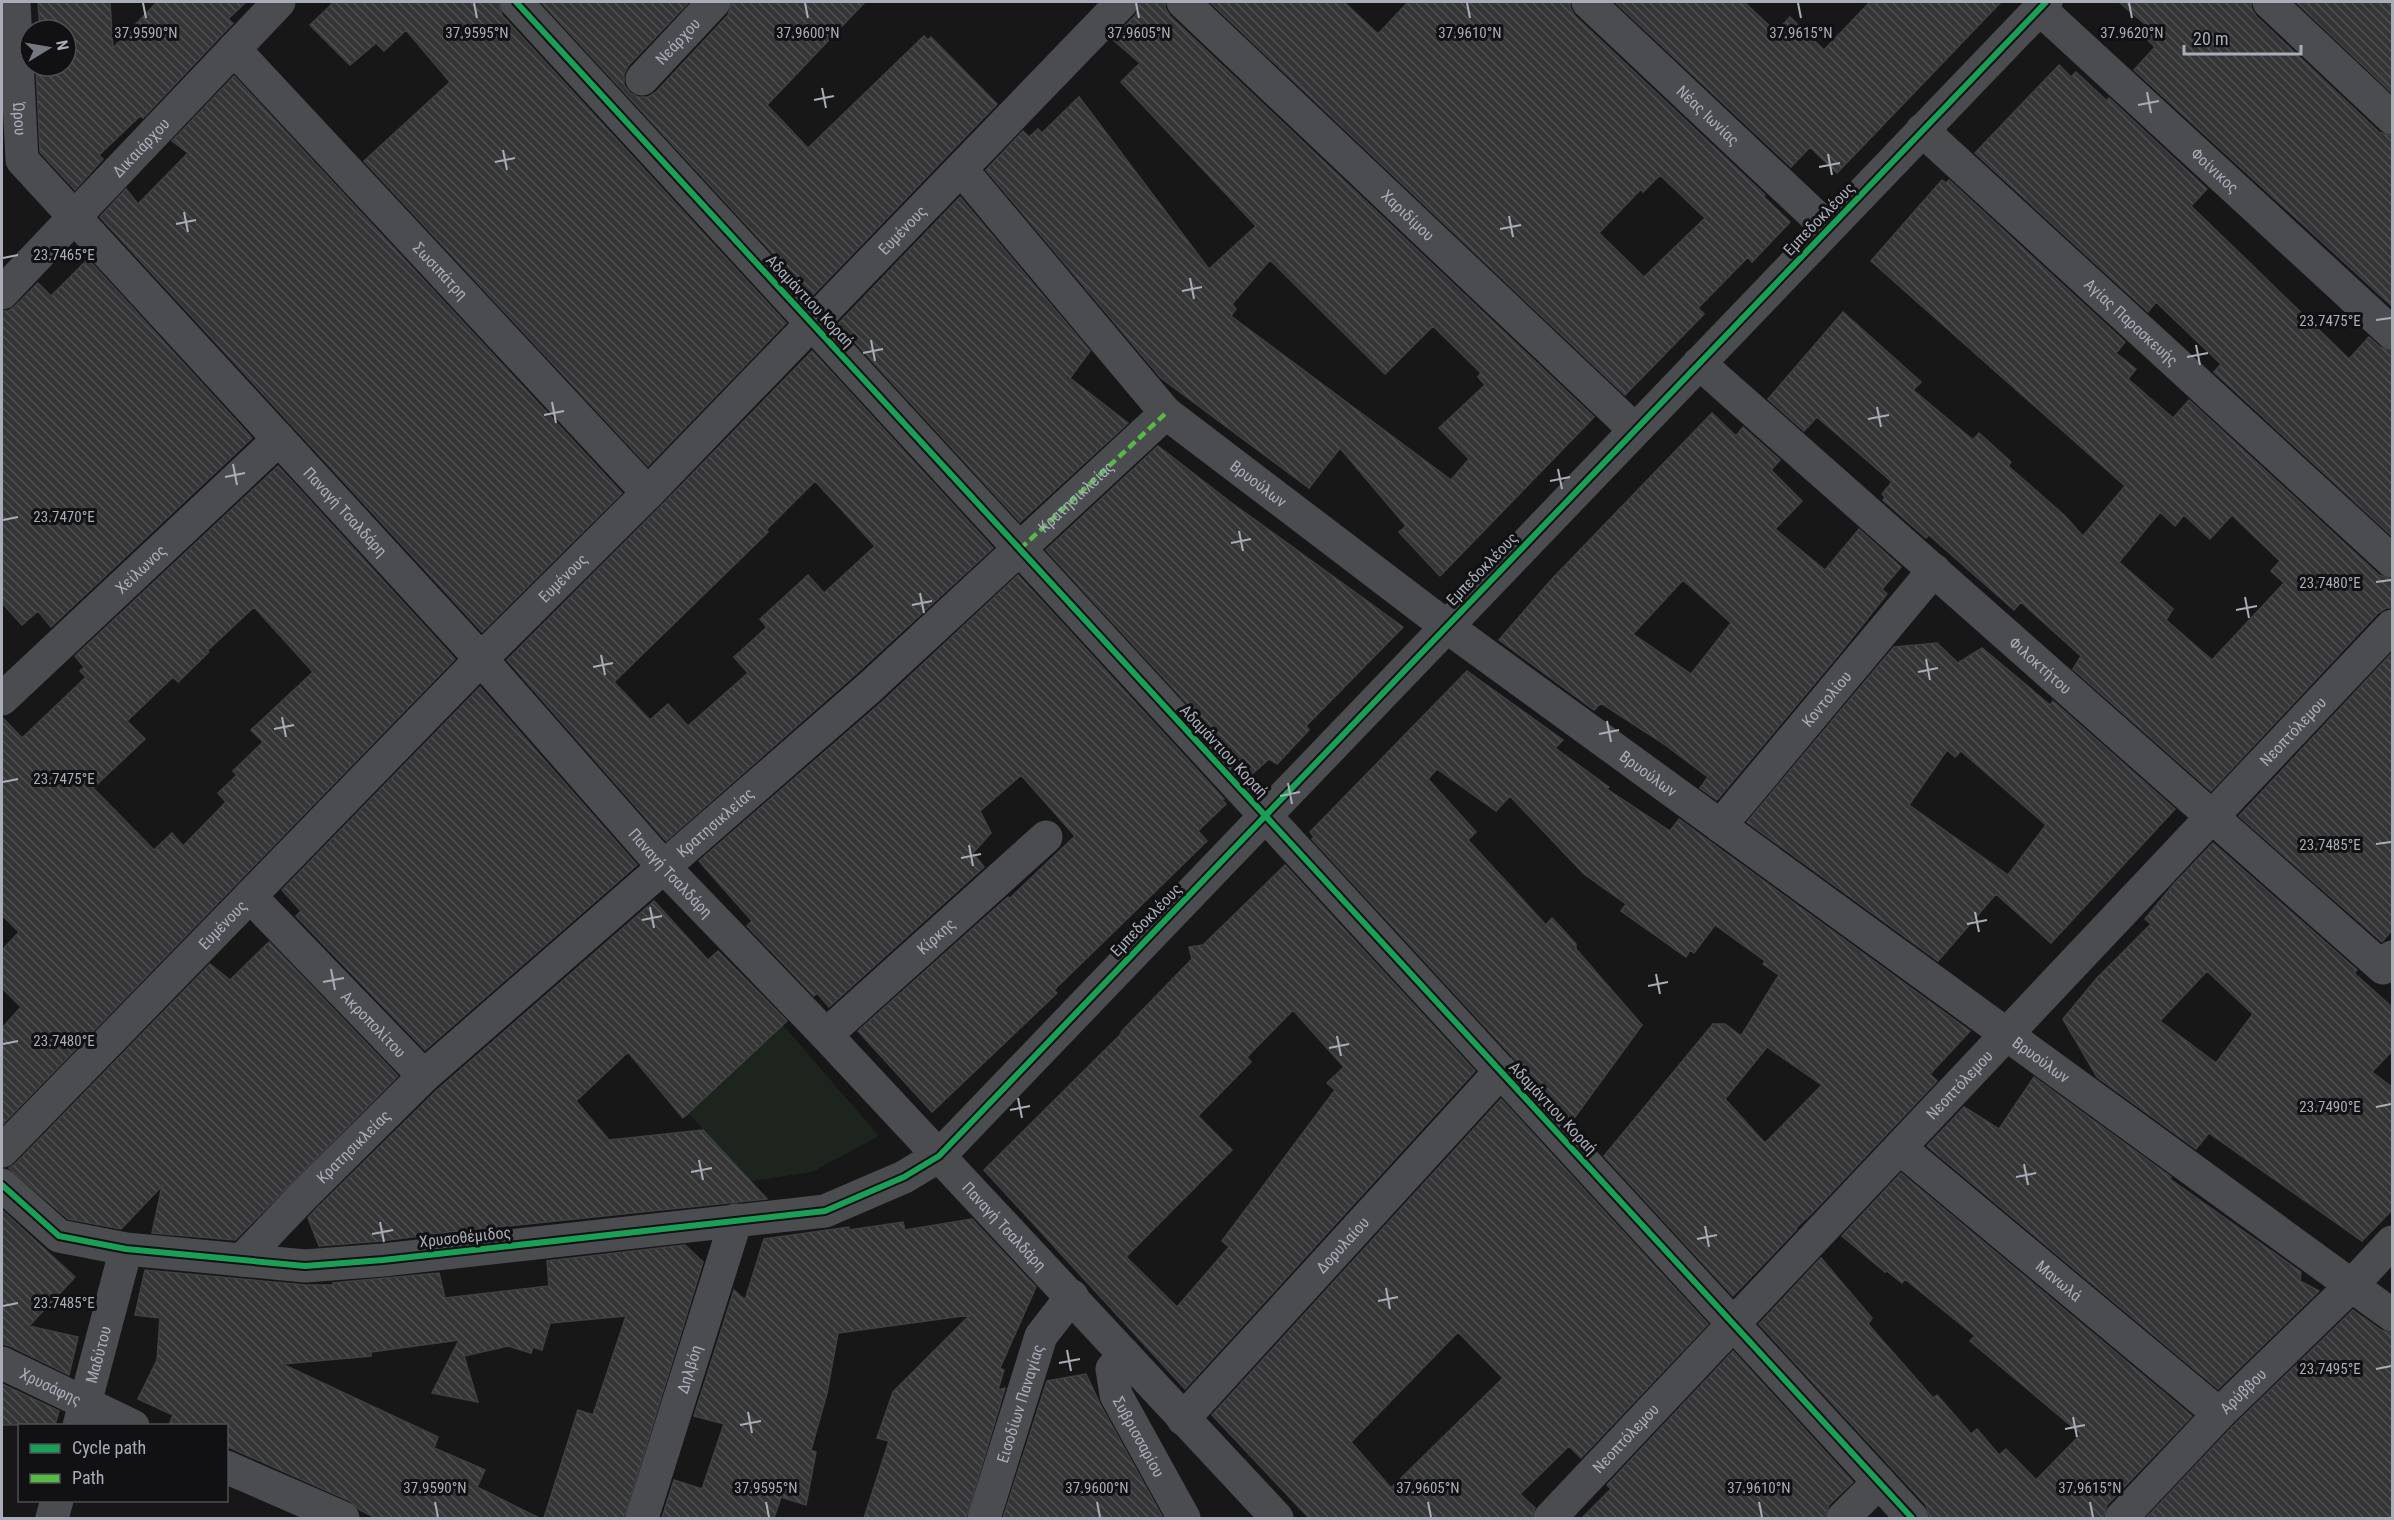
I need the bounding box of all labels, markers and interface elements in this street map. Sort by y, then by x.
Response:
street label: Νεάρχου [651,14,704,68]
north arrow [18,18,78,78]
scale bar [2184,18,2301,56]
text: 37.9590°N [114,24,178,42]
text: 37.9595°N [445,24,509,42]
text: 37.9600°N [776,24,840,42]
text: 37.9605°N [1107,24,1171,42]
text: 37.9610°N [1438,24,1502,42]
text: 37.9615°N [1769,24,1833,42]
text: 37.9620°N [2100,24,2164,42]
text: 20 m [2193,28,2228,49]
text: N [52,39,72,52]
street label: Νέας Ιωνίας [1673,81,1743,149]
street label: Ώρου [10,101,30,136]
street label: Δικαιάρχου [108,114,173,181]
street label: Φοίνικος [2187,144,2243,197]
street label: Εμπεδοκλέους [1779,178,1859,260]
street label: Χαριδίμου [1378,186,1439,245]
street label: Ευμένους [874,201,930,258]
street label: Σωσιπάτρη [409,238,472,303]
text: 23.7465°E [33,246,95,264]
street label: Αδαμάντιου Κοραή [762,251,858,351]
street label: Αγίας Παρασκευής [2081,274,2182,370]
text: 23.7475°E [2299,312,2361,330]
street label: Βρυούλων [1227,456,1291,511]
street label: Κρατησικλείας [1034,457,1118,536]
street label: Παναγή Τσαλδάρη [300,463,391,560]
text: 23.7470°E [33,508,95,526]
street label: Εμπεδοκλέους [1442,528,1522,610]
street label: Χείλωνος [111,541,170,597]
street label: Ευμένους [534,549,591,606]
text: 23.7480°E [2299,574,2361,592]
street label: Φιλοκτήτου [2005,633,2076,698]
street label: Κοντολίου [1798,667,1855,730]
street label: Νεοπτόλεμου [2256,693,2330,770]
street label: Αδαμάντιου Κοραή [1176,701,1272,801]
street label: Βρυούλων [1616,746,1681,801]
text: 23.7475°E [33,770,95,788]
street label: Κρατησικλείας [673,783,758,861]
street label: Παναγή Τσαλδάρη [625,824,717,921]
text: 23.7485°E [2299,836,2361,854]
street label: Εμπεδοκλέους [1106,879,1186,961]
street label: Ευμένους [194,896,251,953]
street label: Κίρκης [913,914,959,958]
street label: Ακροπολίτου [337,987,410,1061]
text: 23.7480°E [33,1032,95,1050]
street label: Βρυούλων [2009,1032,2074,1087]
street label: Νεοπτόλεμου [1922,1046,1996,1123]
street label: Αδαμάντιου Κοραή [1505,1058,1601,1158]
text: 23.7490°E [2299,1098,2361,1116]
street label: Κρατησικλείας [312,1106,394,1187]
street label: Παναγή Τσαλδάρη [958,1178,1050,1274]
street label: Δορυλαίου [1312,1213,1373,1277]
street label: Χρυσοθέμιδος [418,1223,512,1251]
street label: Μανωλά [2032,1256,2086,1305]
text: 23.7485°E [33,1294,95,1312]
street label: Μαδύτου [81,1324,115,1385]
street label: Εισοδίων Παναγίας [992,1342,1047,1465]
street label: Δηλβόη [672,1343,705,1396]
text: 23.7495°E [2299,1360,2361,1378]
street label: Χρυσάφης [17,1364,84,1409]
street label: Αρύββου [2216,1364,2270,1418]
street label: Συβρισσαρίου [1109,1393,1169,1480]
street label: Νεοπτόλεμου [1588,1399,1663,1477]
legend [18,1424,228,1502]
text: Cycle path [72,1437,146,1458]
text: Path [72,1467,105,1488]
text: 37.9590°N [403,1479,467,1497]
text: 37.9595°N [734,1479,798,1497]
text: 37.9600°N [1065,1479,1129,1497]
text: 37.9605°N [1396,1479,1460,1497]
text: 37.9610°N [1727,1479,1791,1497]
text: 37.9615°N [2058,1479,2122,1497]

